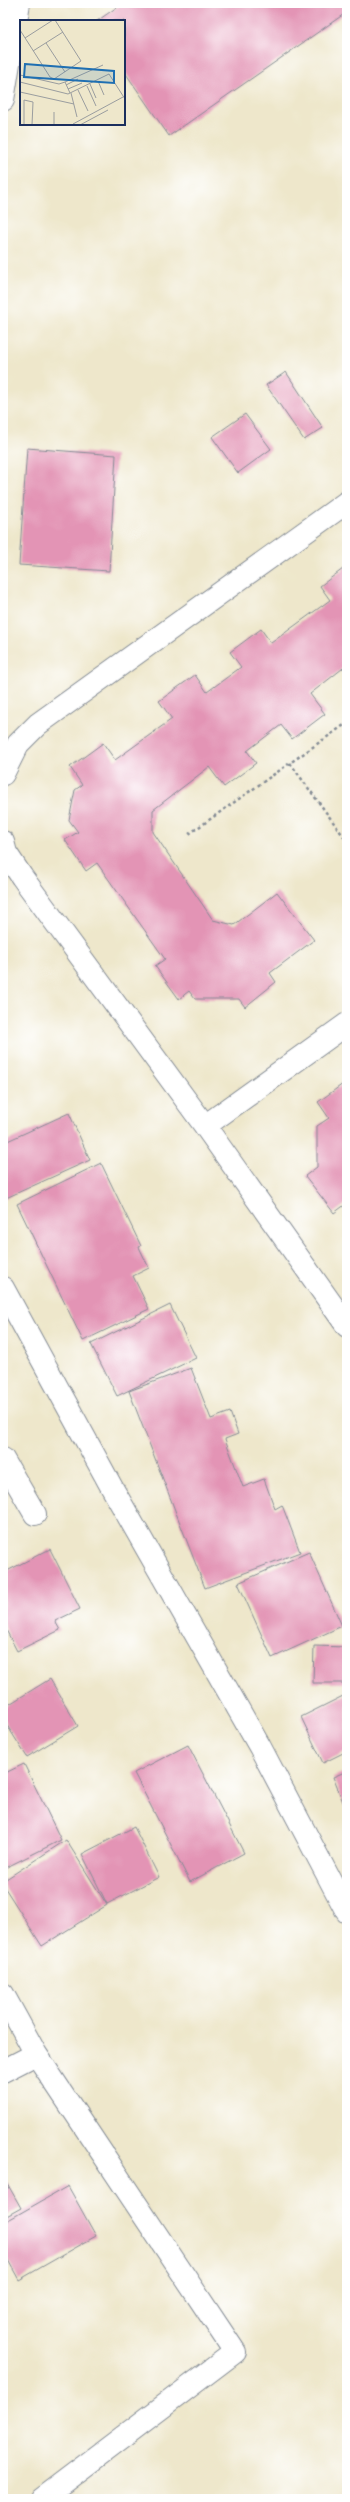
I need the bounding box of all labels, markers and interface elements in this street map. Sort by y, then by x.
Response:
inset map [20,20,125,125]

